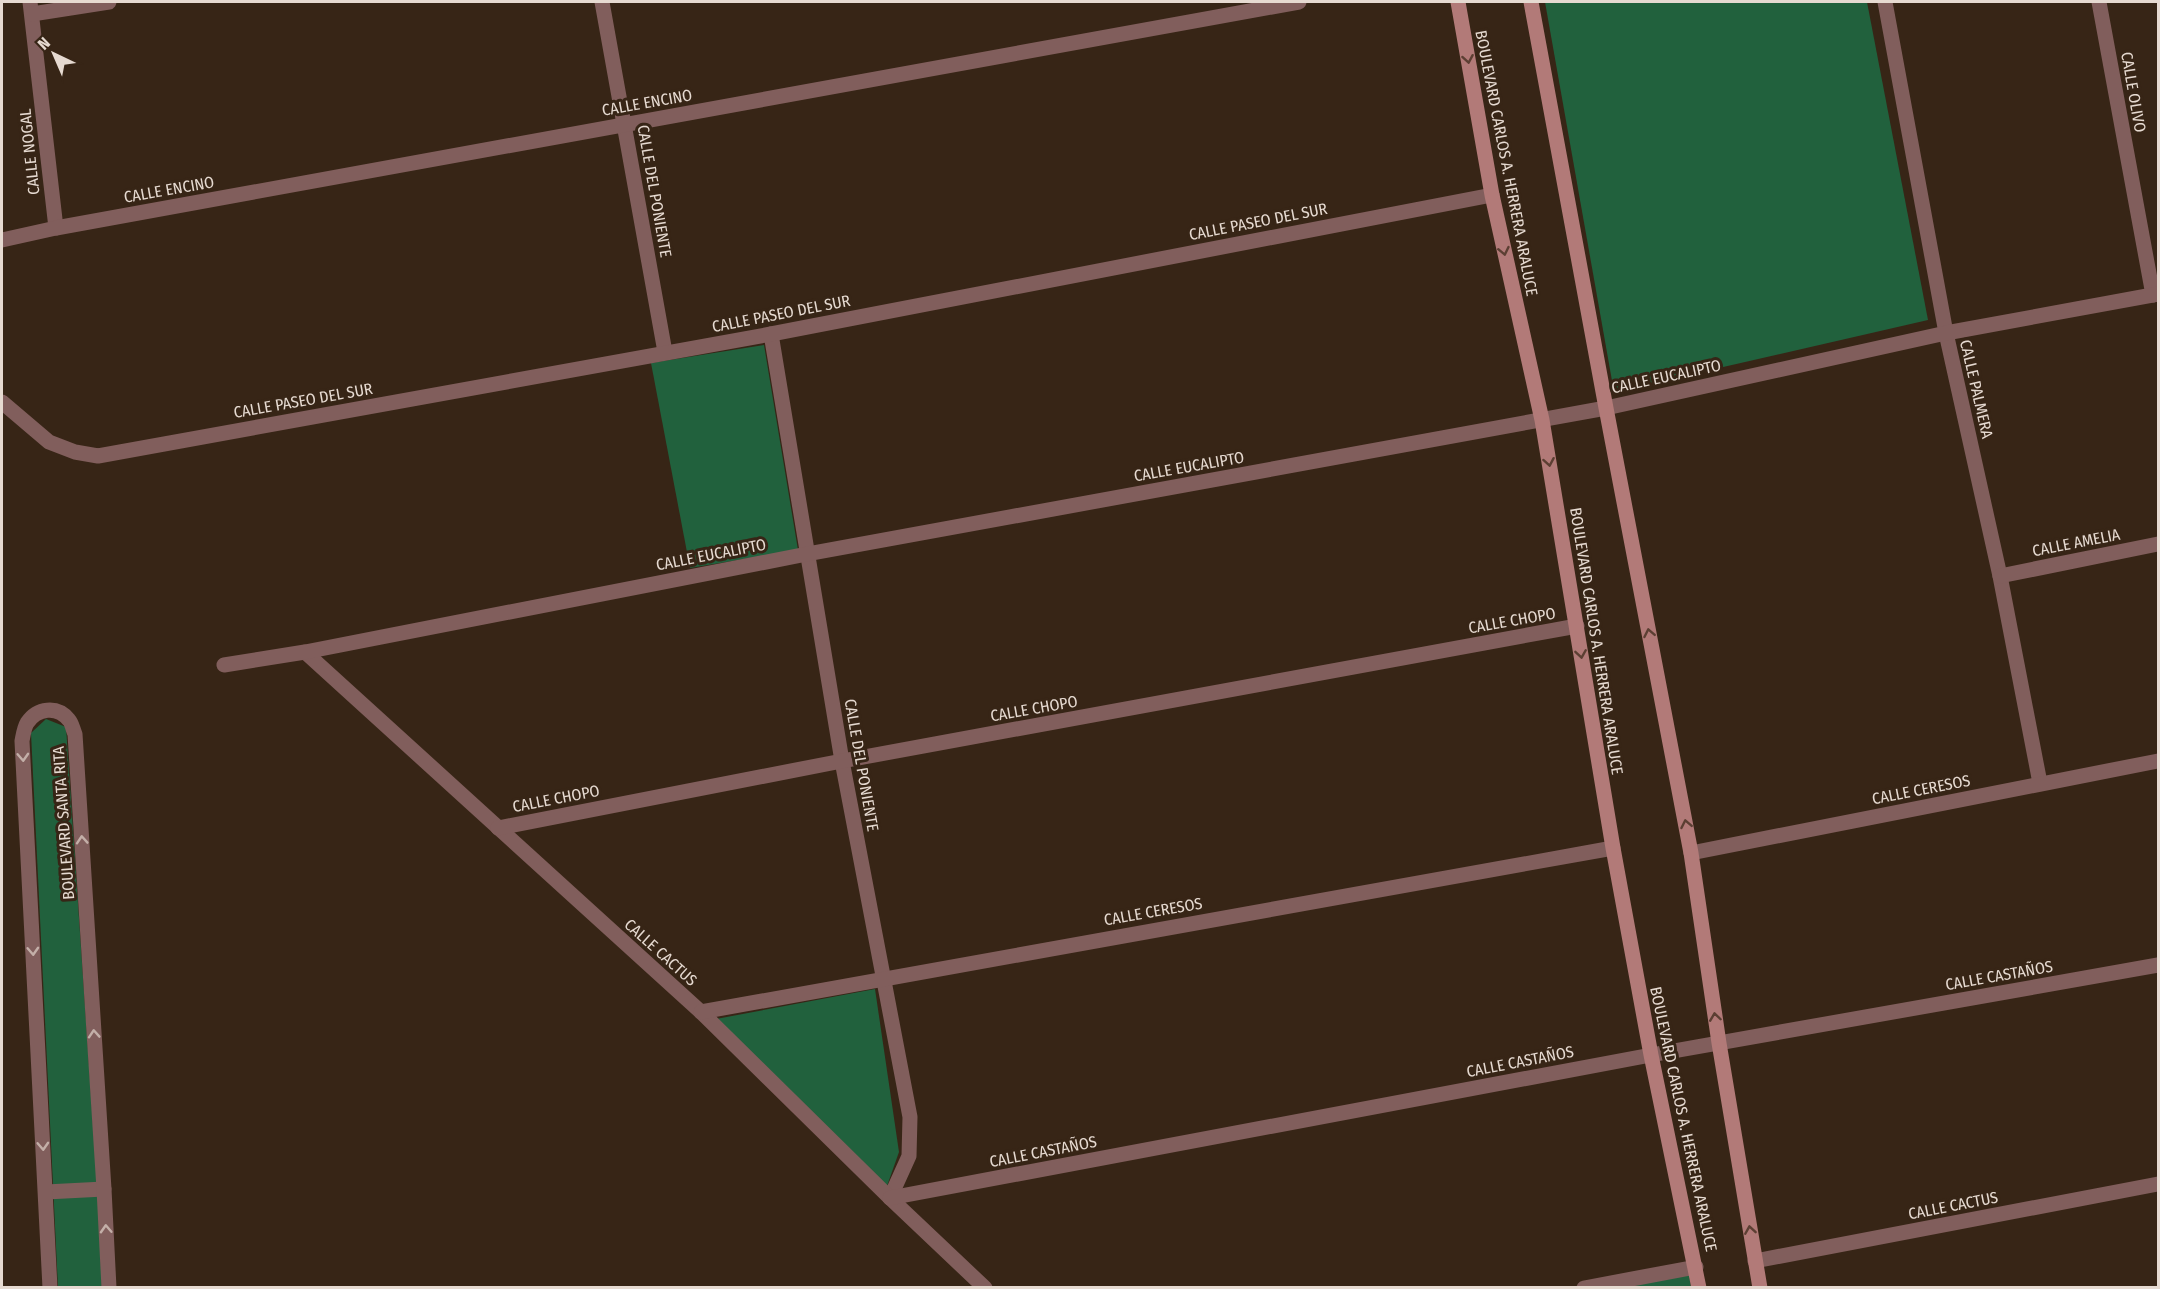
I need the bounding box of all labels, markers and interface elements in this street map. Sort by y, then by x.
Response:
north arrow [24,24,84,84]
street label: BOULEVARD CARLOS A. HERRERA ARALUCE [1471,29,1542,298]
text: N [34,33,54,54]
street label: CALLE OLIVO [2117,50,2150,134]
one-way arrow [1461,54,1474,64]
street label: CALLE ENCINO [600,85,694,120]
street label: CALLE NOGAL [16,108,43,196]
street label: CALLE DEL PONIENTE [634,123,676,259]
street label: CALLE ENCINO [122,172,216,207]
street label: CALLE PASEO DEL SUR [1187,199,1329,244]
one-way arrow [1497,245,1510,255]
street label: CALLE PASEO DEL SUR [710,291,852,336]
street label: CALLE PALMERA [1956,338,1997,441]
street label: CALLE EUCALIPTO [1610,356,1723,397]
street label: CALLE PASEO DEL SUR [232,379,374,422]
street label: CALLE EUCALIPTO [1132,447,1246,486]
one-way arrow [1542,457,1555,467]
street label: BOULEVARD CARLOS A. HERRERA ARALUCE [1566,506,1627,776]
street label: CALLE AMELIA [2031,525,2122,560]
street label: CALLE EUCALIPTO [654,535,768,574]
street label: CALLE CHOPO [1467,603,1557,638]
one-way arrow [1643,628,1656,638]
one-way arrow [1575,650,1587,659]
street label: CALLE CHOPO [989,691,1079,726]
street label: CALLE DEL PONIENTE [841,697,883,833]
street label: BOULEVARD SANTA RITA [49,745,78,900]
one-way arrow [16,752,29,761]
street label: CALLE CERESOS [1870,771,1972,808]
street label: CALLE CHOPO [511,781,601,816]
one-way arrow [1680,819,1693,829]
one-way arrow [75,835,88,844]
street label: CALLE CERESOS [1102,893,1204,929]
street label: CALLE CACTUS [621,915,701,990]
one-way arrow [26,947,39,956]
street label: CALLE CASTAÑOS [1944,957,2054,994]
street label: BOULEVARD CARLOS A. HERRERA ARALUCE [1646,985,1721,1253]
one-way arrow [1710,1012,1722,1021]
one-way arrow [88,1030,101,1039]
street label: CALLE CASTAÑOS [1465,1042,1575,1081]
street label: CALLE CASTAÑOS [988,1132,1098,1171]
one-way arrow [37,1142,50,1151]
street label: CALLE CACTUS [1907,1187,2000,1223]
one-way arrow [100,1225,112,1234]
one-way arrow [1744,1225,1757,1235]

